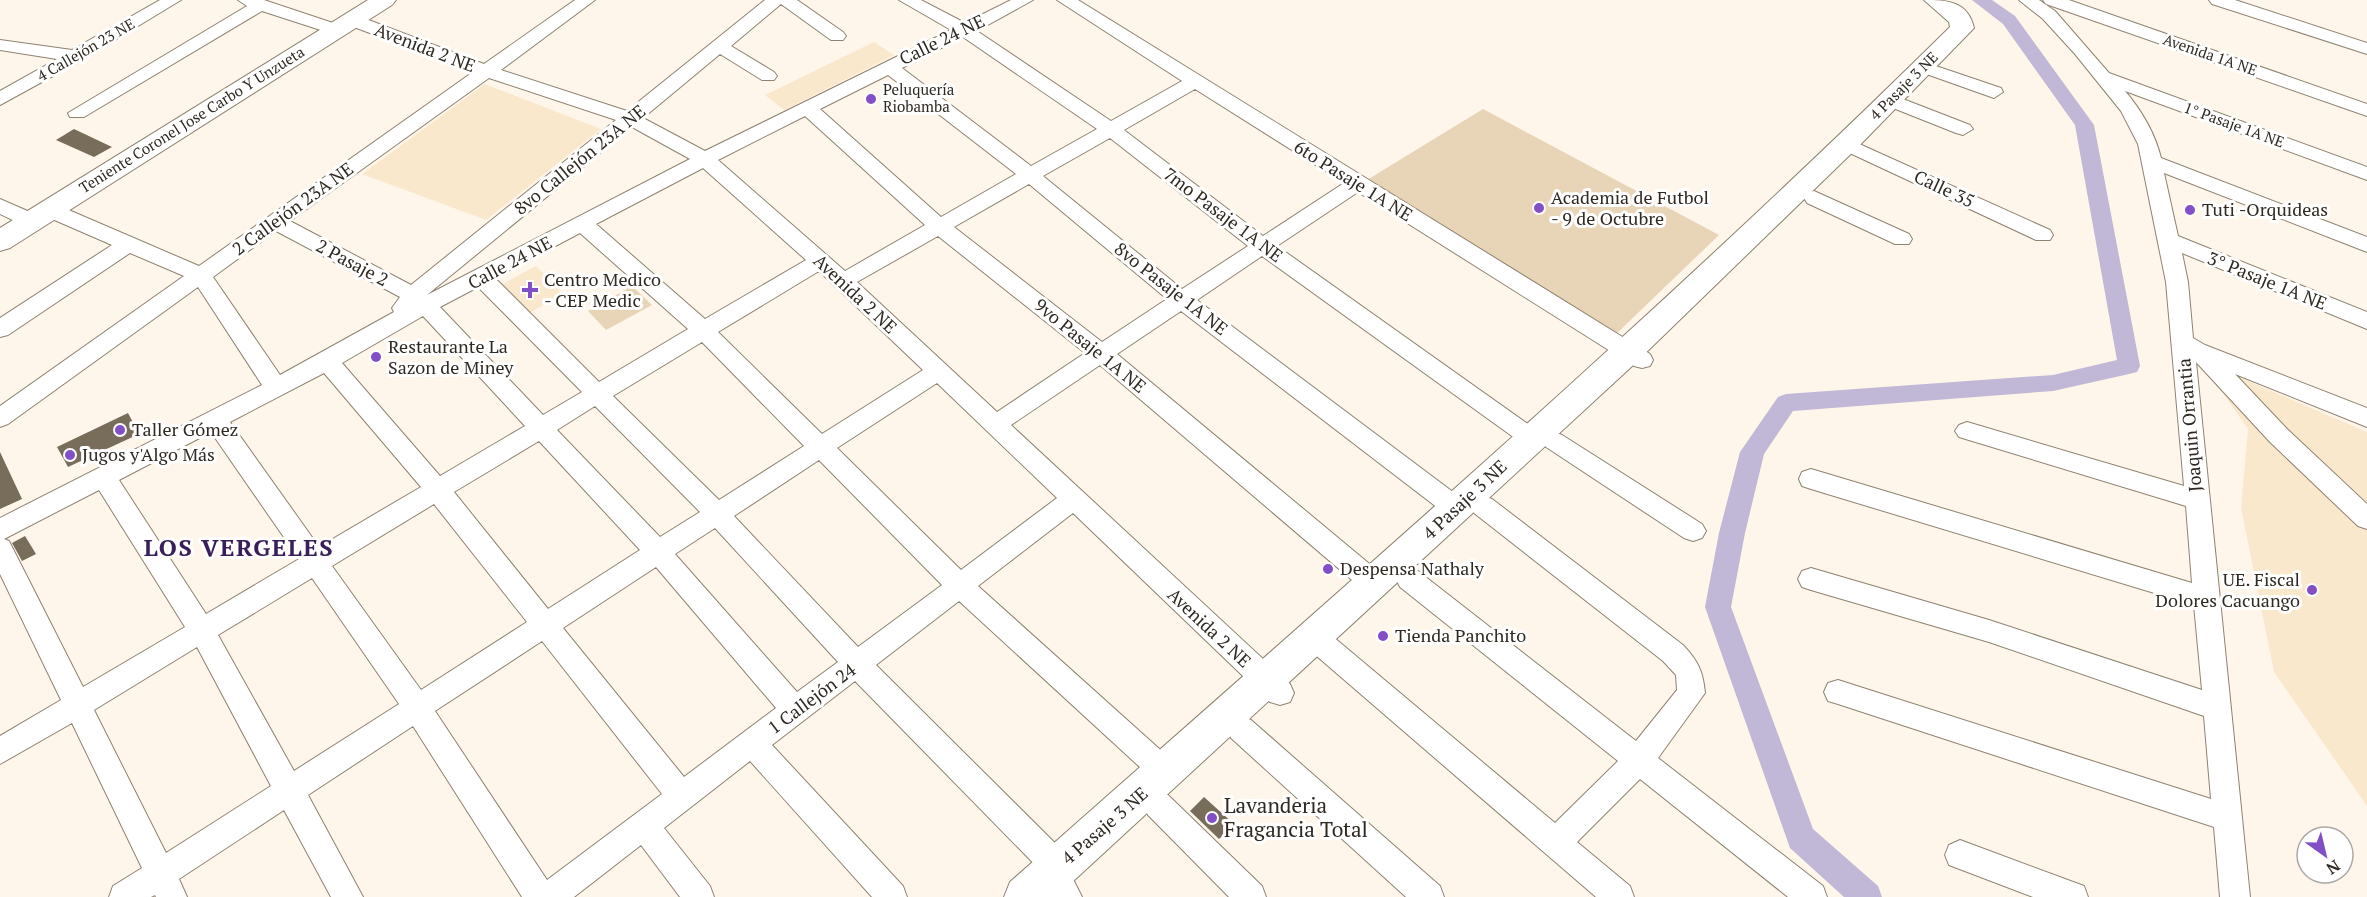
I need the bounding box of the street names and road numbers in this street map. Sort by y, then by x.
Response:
street label: Calle 24 NE [895,8,988,70]
street label: 4 Callejón 23 NE [33,13,138,85]
street label: Avenida 2 NE [372,17,479,77]
street label: Avenida 1A NE [2161,29,2260,80]
street label: Teniente Coronel Jose Carbo Y Unzueta [75,41,308,197]
street label: 4 Pasaje 3 NE [1865,47,1942,124]
street label: 1° Pasaje 1A NE [2181,97,2287,151]
street label: 8vo Callejón 23A NE [509,99,650,220]
street label: 6to Pasaje 1A NE [1290,134,1417,226]
street label: 2 Callejón 23A NE [227,156,358,260]
street label: 7mo Pasaje 1A NE [1159,161,1288,267]
street label: Calle 35 [1910,164,1979,213]
street label: Calle 24 NE [463,230,556,294]
street label: 2 Pasaje 2 [312,233,393,291]
street label: 8vo Pasaje 1A NE [1110,236,1233,340]
street label: 3° Pasaje 1A NE [2204,245,2330,315]
street label: Avenida 2 NE [809,248,903,338]
street label: 9vo Pasaje 1A NE [1030,293,1152,398]
street label: Joaquin Orrantia [2171,357,2207,493]
street label: 4 Pasaje 3 NE [1417,454,1512,544]
street label: Avenida 2 NE [1163,582,1257,672]
street label: 1 Callejón 24 [763,657,860,739]
street label: 4 Pasaje 3 NE [1056,781,1153,869]

